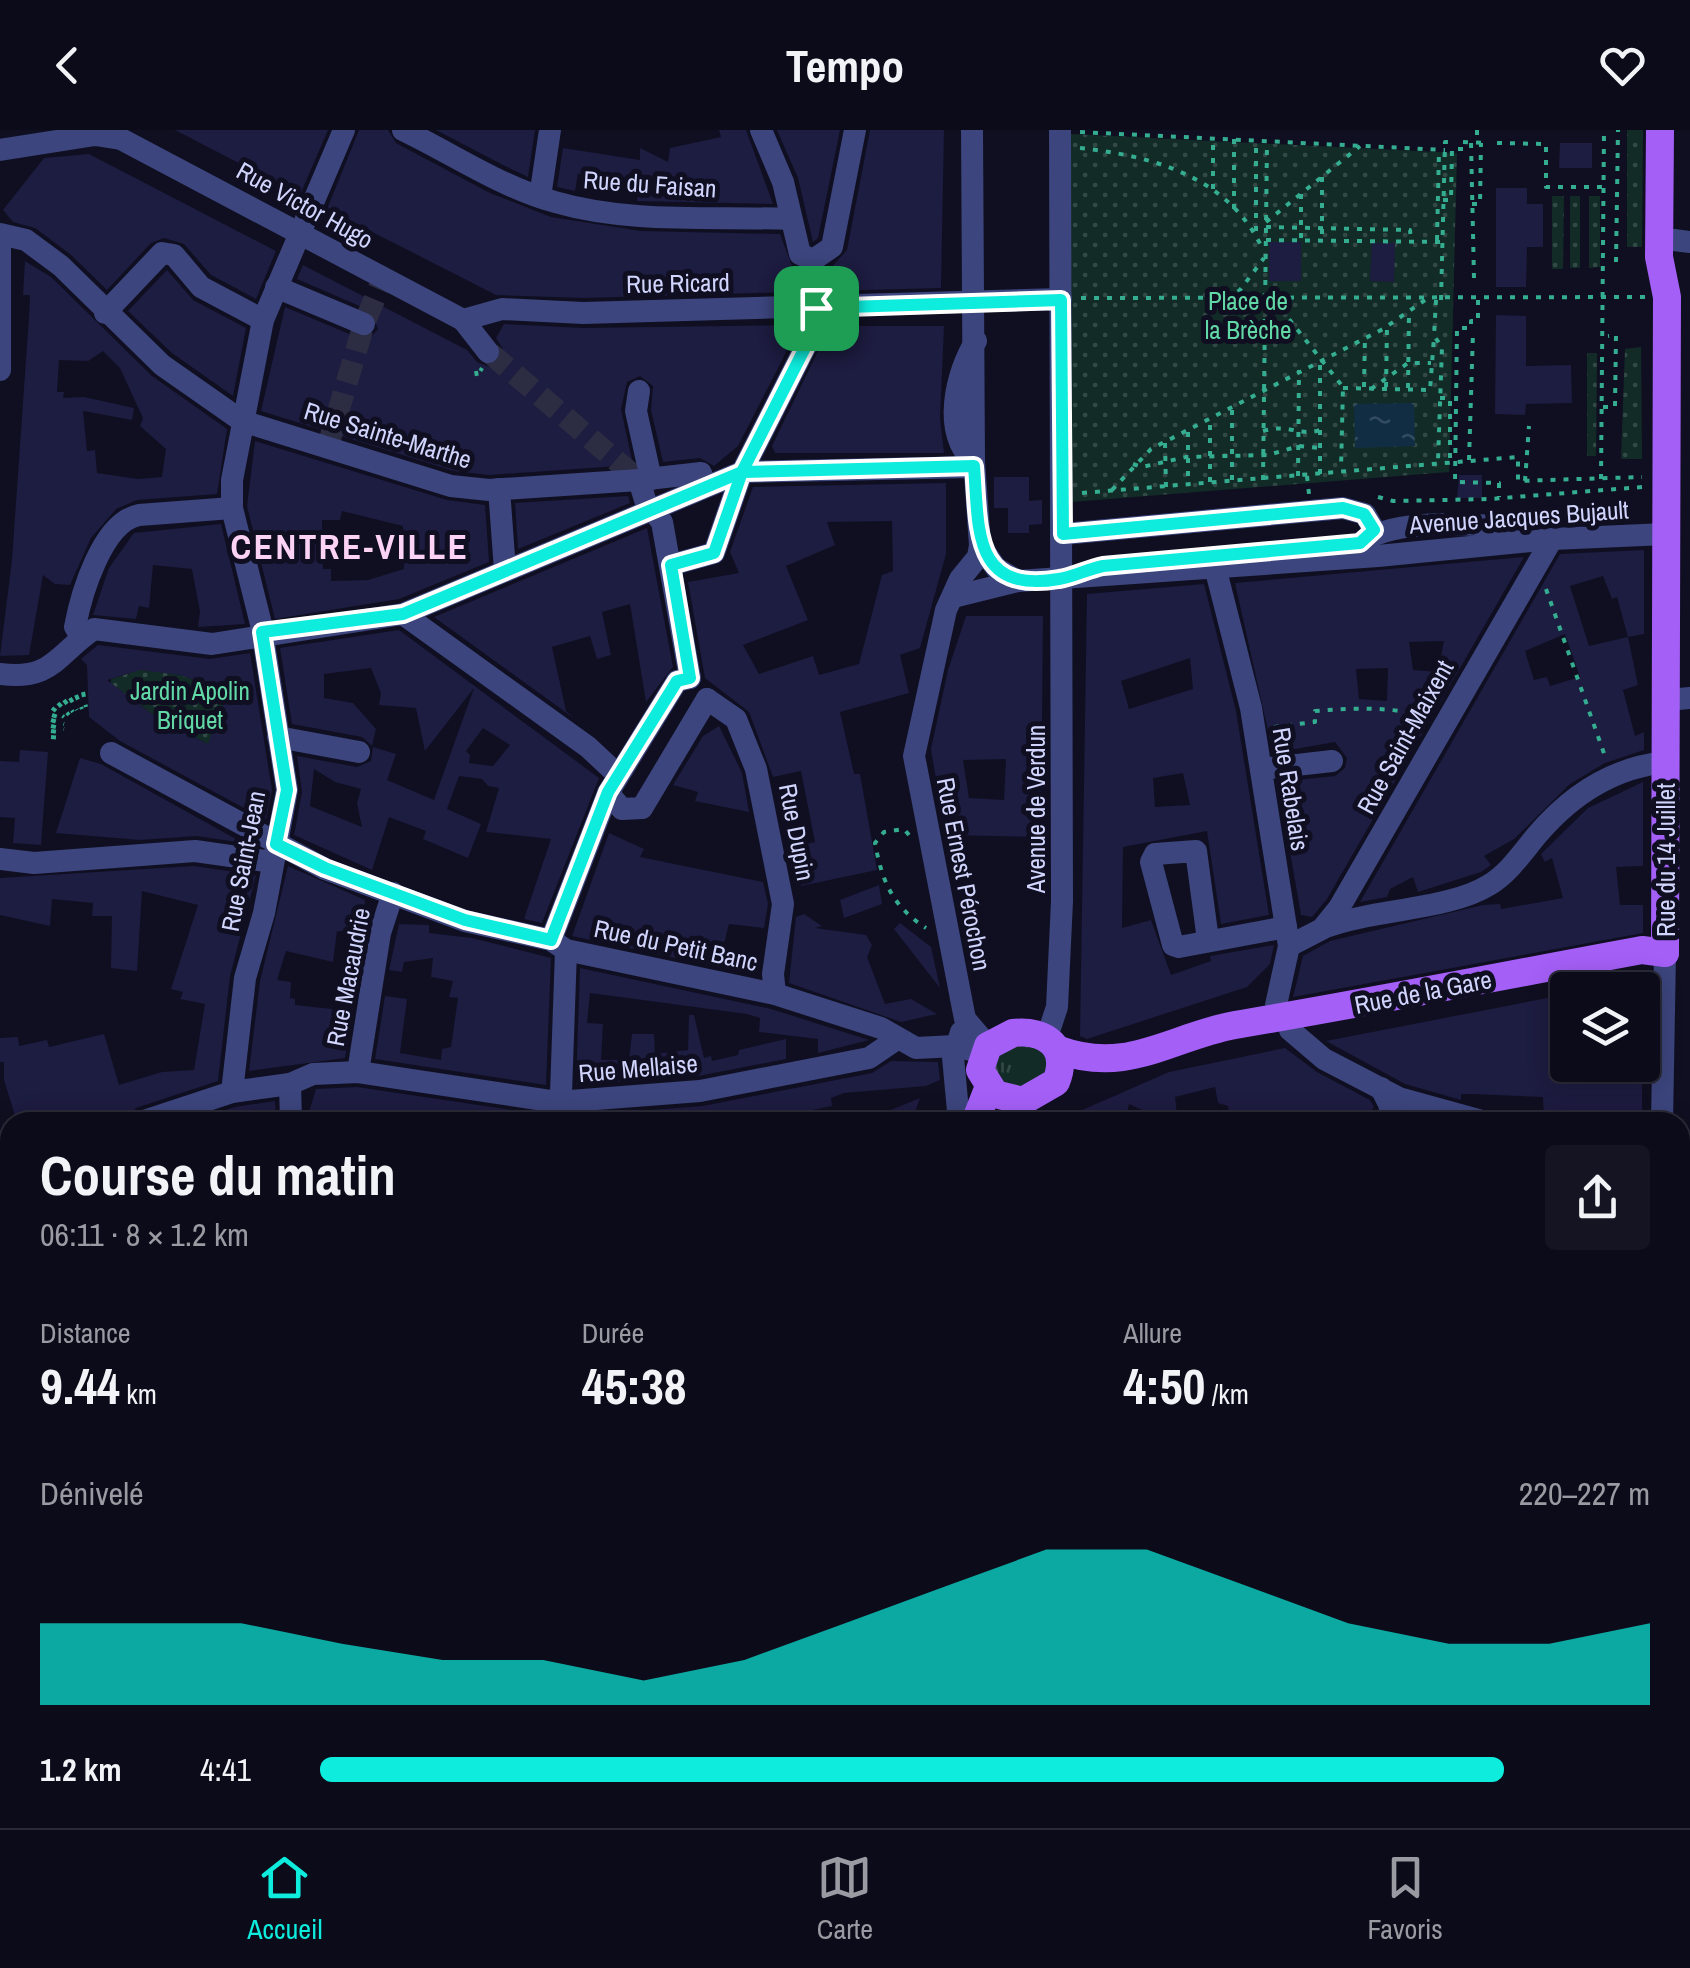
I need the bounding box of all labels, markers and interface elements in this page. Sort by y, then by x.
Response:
text: Tempo [786,35,904,96]
icon: back [40,38,95,93]
icon: heart [1595,38,1650,93]
street label: Rue Victor Hugo [231,153,379,257]
street label: Rue du Faisan [582,162,718,206]
street label: Rue Ricard [626,265,730,301]
pin [774,266,859,351]
icon: arrive [789,281,844,336]
park label: Place de la Brèche [1205,284,1291,347]
street label: Rue Sainte-Marthe [300,393,476,477]
street label: Avenue Jacques Bujault [1407,492,1630,542]
district label: CENTRE-VILLE [231,523,469,570]
street label: Rue Saint-Maixent [1349,654,1461,820]
park label: Jardin Apolin Briquet [130,674,250,737]
street label: Avenue de Verdun [1019,725,1053,894]
street label: Rue Rabelais [1264,725,1318,853]
street label: Rue Ernest Pérochon [929,775,999,973]
street label: Rue Dupin [771,781,823,883]
street label: Rue du 14 Juillet [1649,783,1683,937]
street label: Rue Saint-Jean [213,788,273,934]
street label: Rue Macaudrie [318,905,378,1049]
street label: Rue du Petit Banc [591,911,761,979]
street label: Rue de la Gare [1352,962,1494,1022]
map controls [1550,972,1660,1082]
button: layers [1550,972,1660,1082]
street label: Rue Mellaise [577,1046,699,1090]
text: Course du matin [40,1138,396,1212]
button: share [1545,1145,1650,1250]
text: 06:11 · 8 × 1.2 km [40,1213,249,1256]
text: Distance [40,1314,131,1352]
text: Durée [582,1314,644,1352]
text: Allure [1123,1314,1182,1352]
text: 9.44 [40,1352,120,1420]
text: 45:38 [582,1352,687,1420]
text: 4:50 [1123,1352,1205,1420]
text: km [120,1375,157,1413]
text: /km [1205,1375,1249,1413]
text: Dénivelé [40,1472,144,1515]
text: 220–227 m [1519,1472,1650,1515]
text: 1.2 km [40,1748,122,1791]
text: 4:41 [200,1748,251,1791]
tab: Accueil [247,1850,322,1948]
tab: Carte [817,1850,873,1948]
tab: Favoris [1367,1850,1443,1948]

